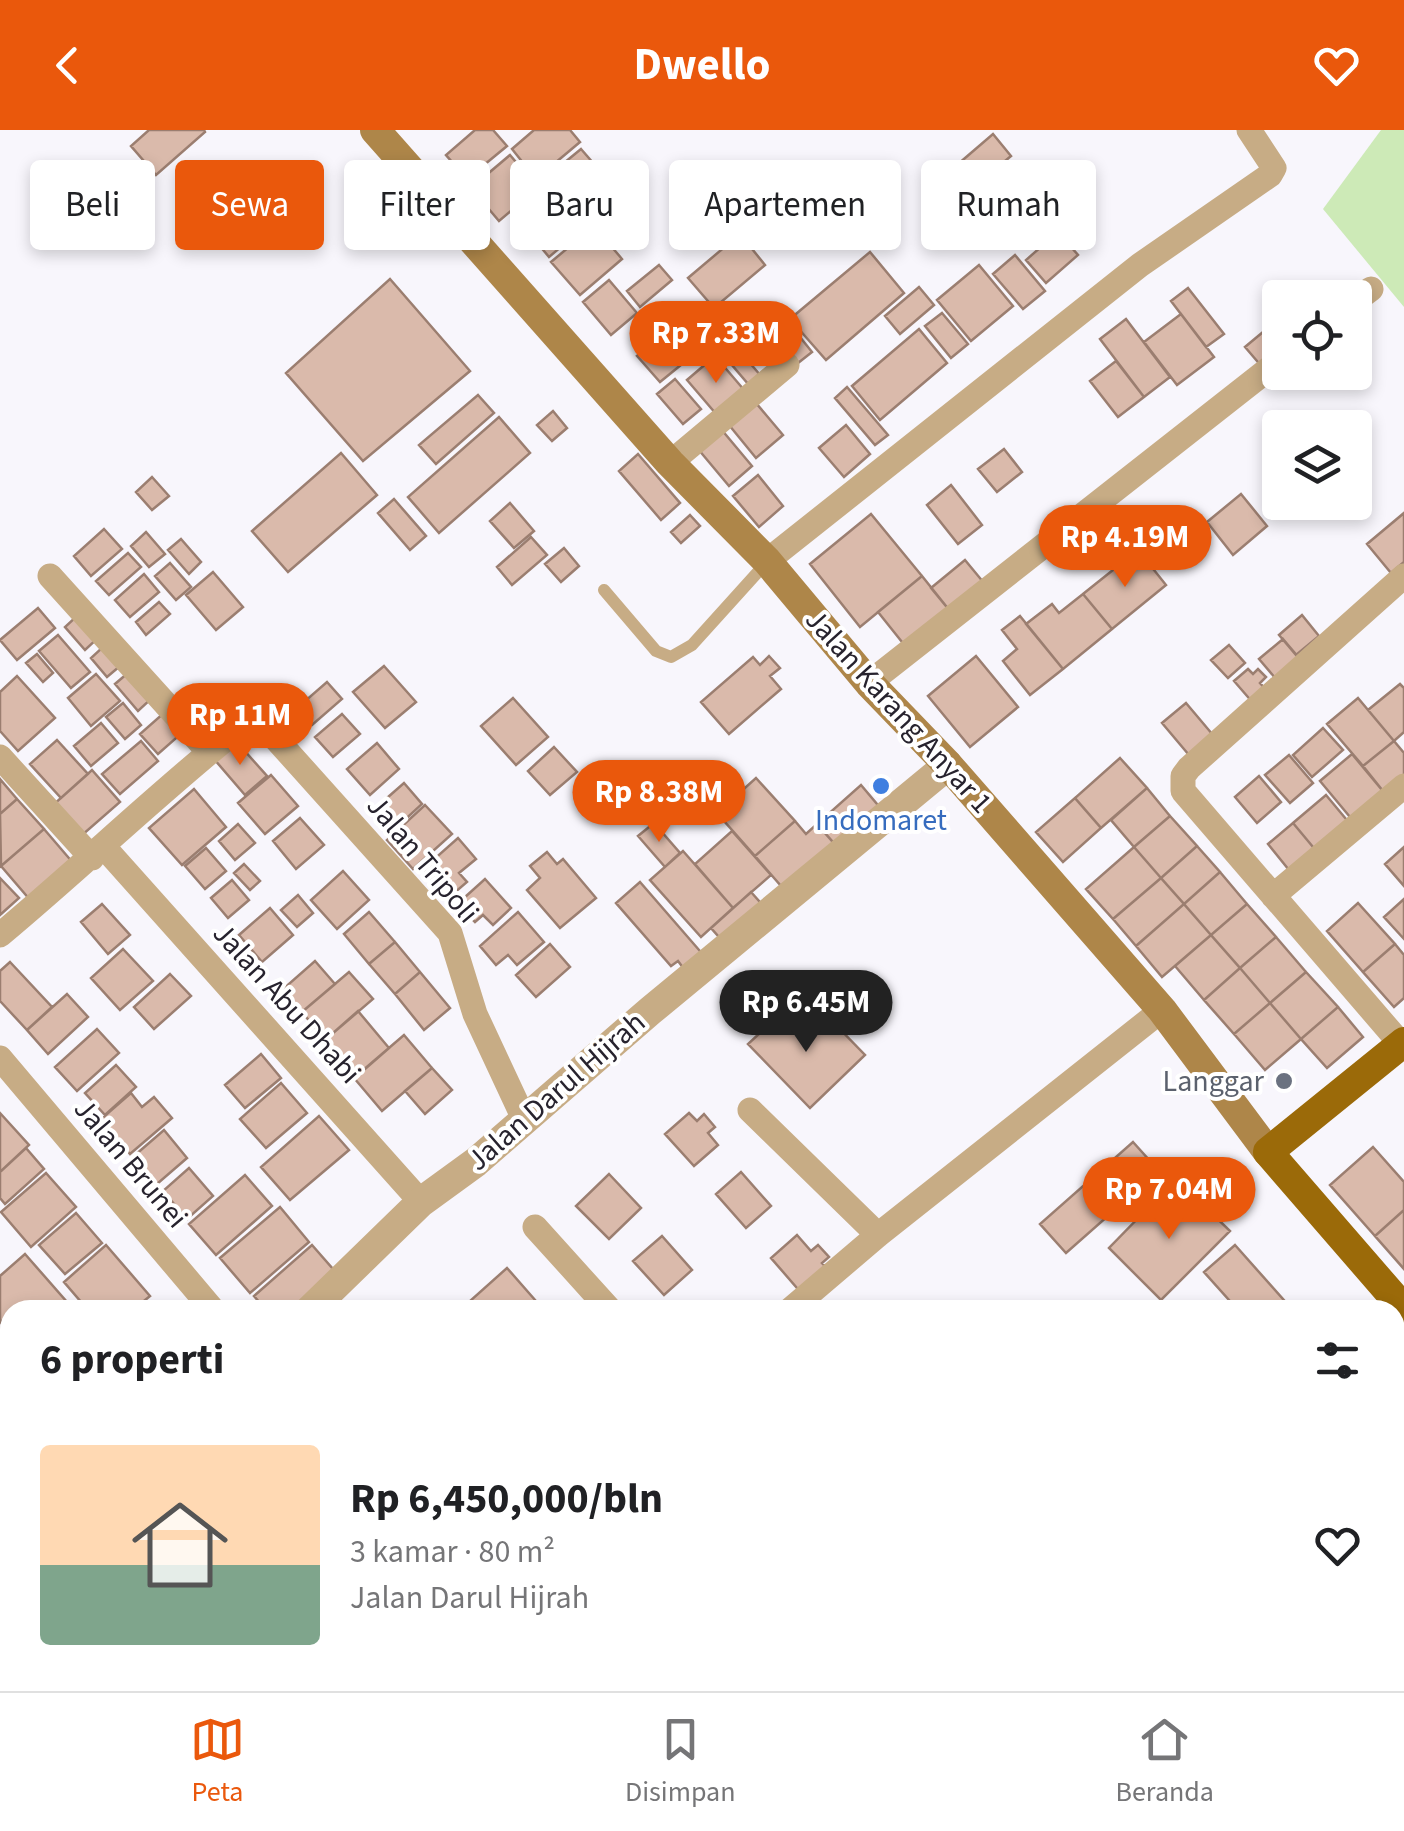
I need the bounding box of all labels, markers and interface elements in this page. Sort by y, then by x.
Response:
text: Dwello [633,33,771,97]
icon: back [40,38,95,93]
icon: heart [1309,38,1364,93]
chip: Beli [30,160,155,250]
chip: Sewa [175,160,324,250]
chip: Filter [344,160,490,250]
chip: Baru [510,160,649,250]
chip: Apartemen [669,160,901,250]
chip: Rumah [921,160,1096,250]
map controls [1262,280,1372,520]
button: locate [1262,280,1372,390]
pin: Rp 7.33M [613,301,819,386]
text: Rp 7.33M [651,310,781,356]
button: layers [1262,410,1372,520]
pin: Rp 4.19M [1022,505,1228,590]
text: Rp 4.19M [1060,514,1190,560]
street label: Jalan Karang Anyar 1 [795,600,1002,823]
pin: Rp 11M [159,683,321,768]
text: Rp 11M [189,692,291,738]
pin: Rp 8.38M [556,760,762,845]
text: Rp 8.38M [594,769,724,815]
marker: Indomaret [870,775,892,797]
street label: Jalan Tripoli [356,786,489,933]
place label: Indomaret [815,799,947,842]
street label: Jalan Abu Dhabi [202,913,371,1093]
pin: Rp 6.45M [703,970,909,1055]
text: Rp 6.45M [741,979,871,1025]
street label: Jalan Darul Hijrah [458,1002,655,1181]
place label: Langgar [1163,1060,1265,1103]
marker: Langgar [1273,1070,1295,1092]
street label: Jalan Brunei [63,1089,198,1238]
pin: Rp 7.04M [1066,1157,1272,1242]
text: Rp 7.04M [1104,1166,1234,1212]
text: 6 properti [40,1330,224,1390]
icon: filters [1310,1333,1365,1388]
text: Rp 6,450,000/bln [350,1469,663,1529]
icon: home [120,1485,240,1605]
icon: heart [1310,1518,1365,1573]
text: 3 kamar · 80 m² [350,1529,555,1575]
text: Jalan Darul Hijrah [350,1575,589,1621]
tab: Peta [190,1712,245,1812]
tab: Disimpan [625,1712,736,1812]
tab: Beranda [1115,1712,1214,1812]

